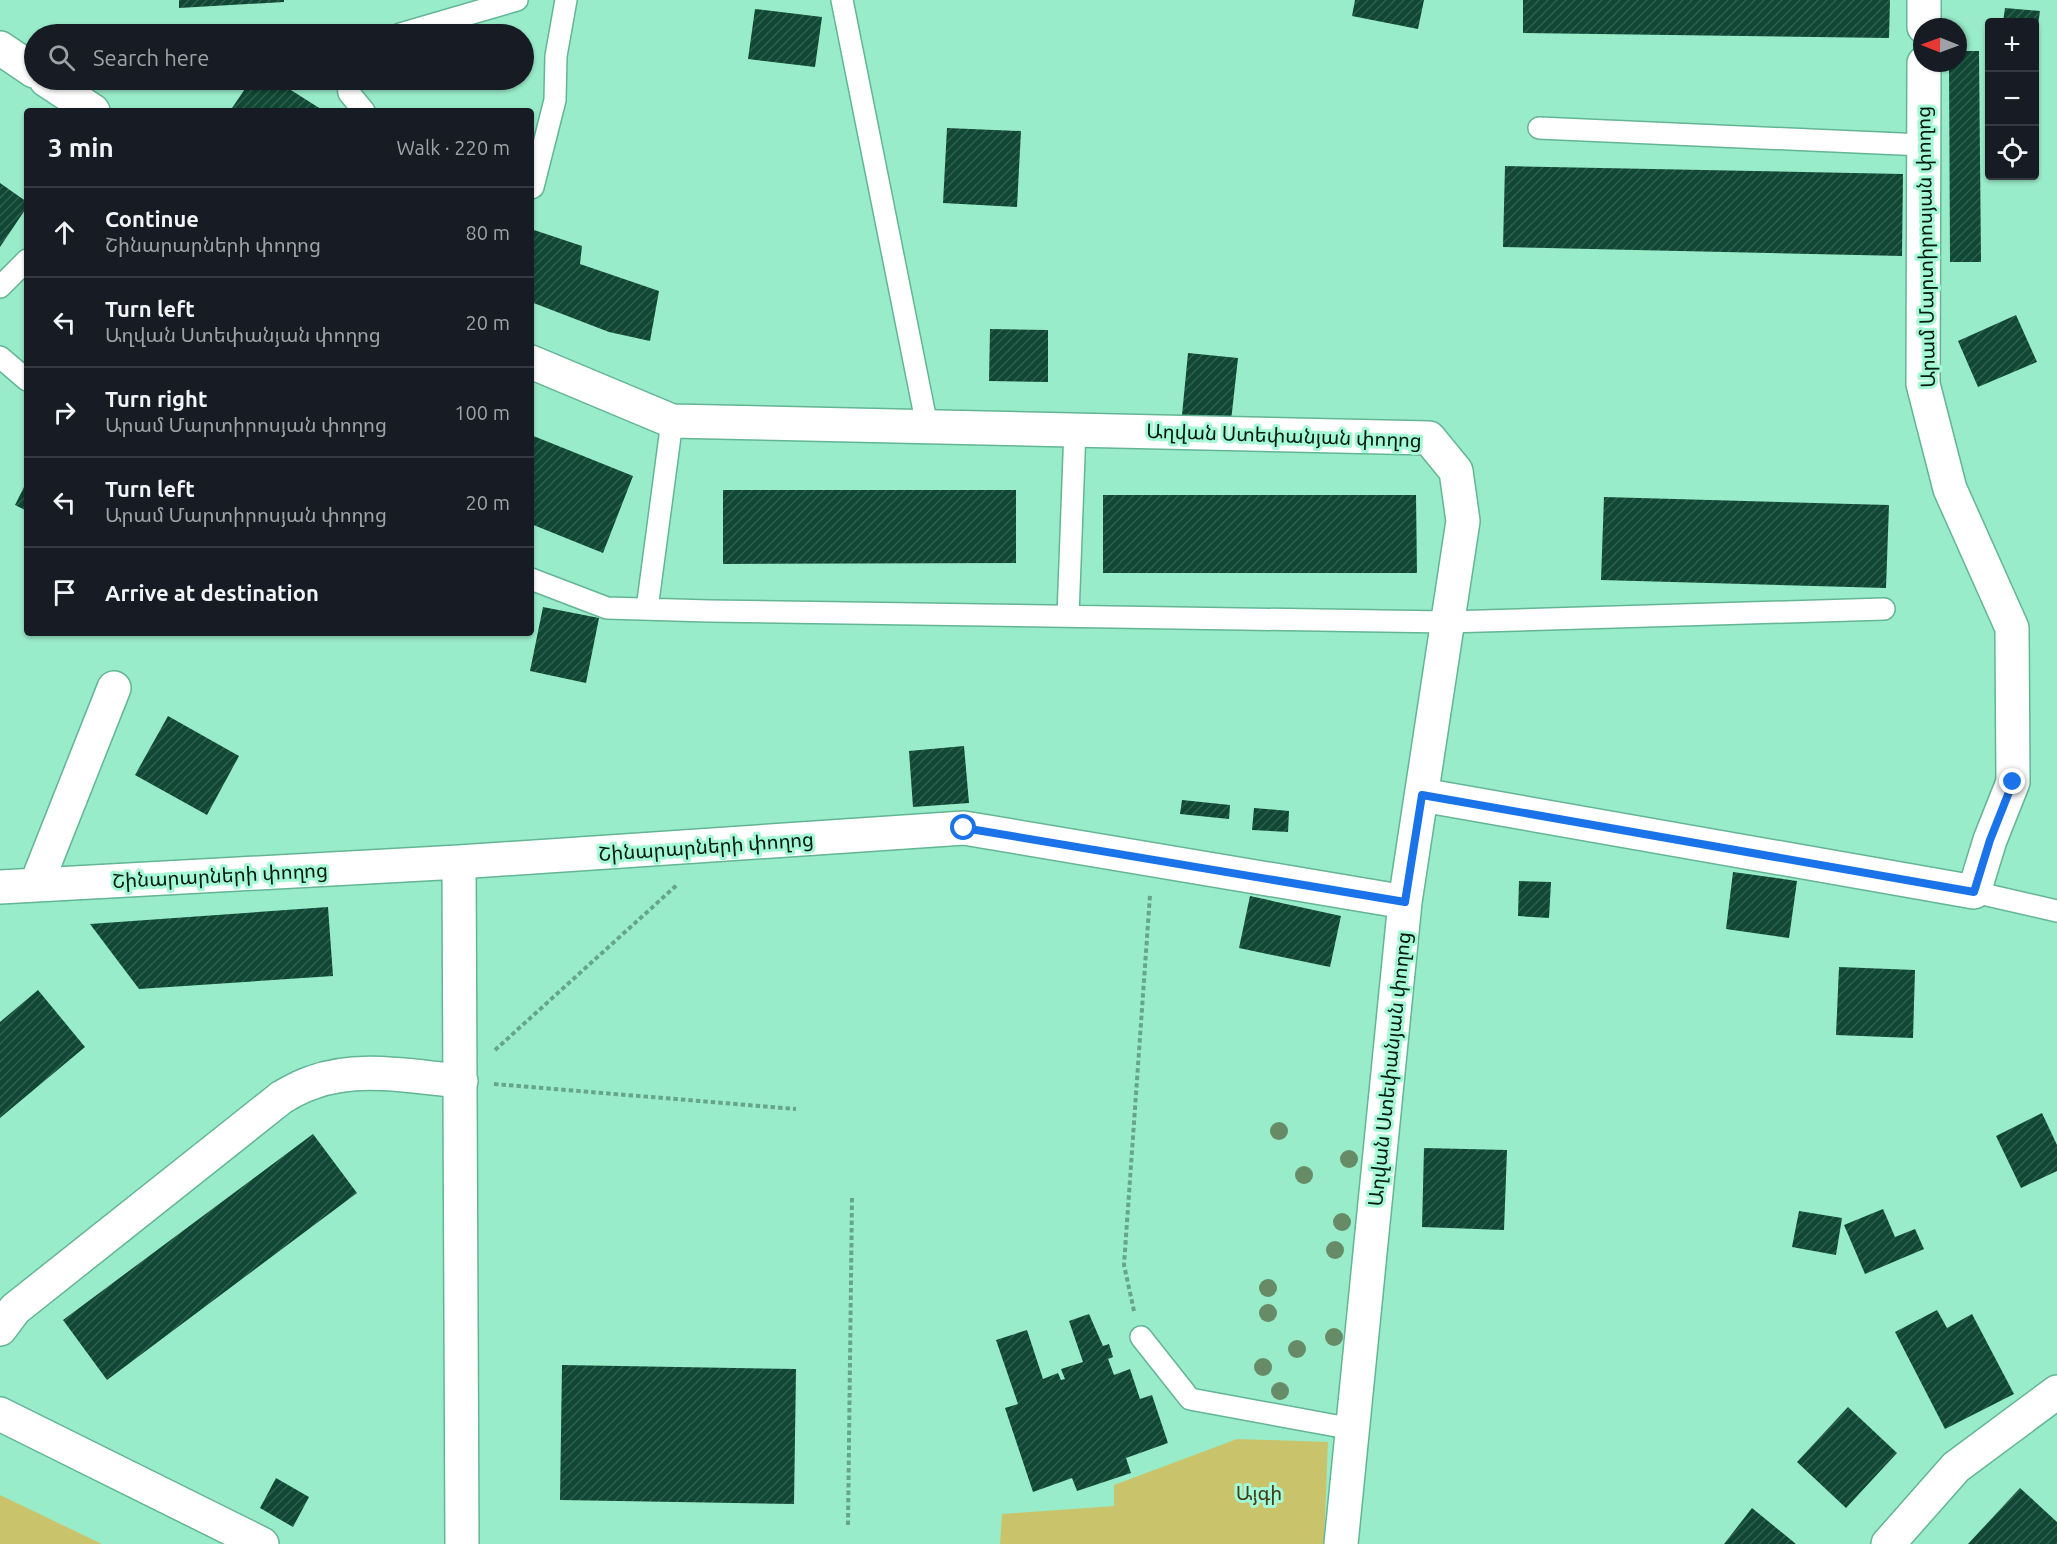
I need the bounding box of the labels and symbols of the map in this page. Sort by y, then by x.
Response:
north arrow [1913,18,1967,72]
street label: Արամ Մարտիրոսյան փողոց [1911,106,1940,388]
street label: Աղվան Ստեփանյան փողոց [1146,419,1422,452]
route end [1999,768,2025,794]
route start [950,814,976,840]
street label: Շինարարների փողոց [597,827,815,866]
street label: Շինարարների փողոց [112,858,329,893]
street label: Աղվան Ստեփանյան փողոց [1363,931,1416,1207]
park label: Այգի [1236,1481,1282,1505]

